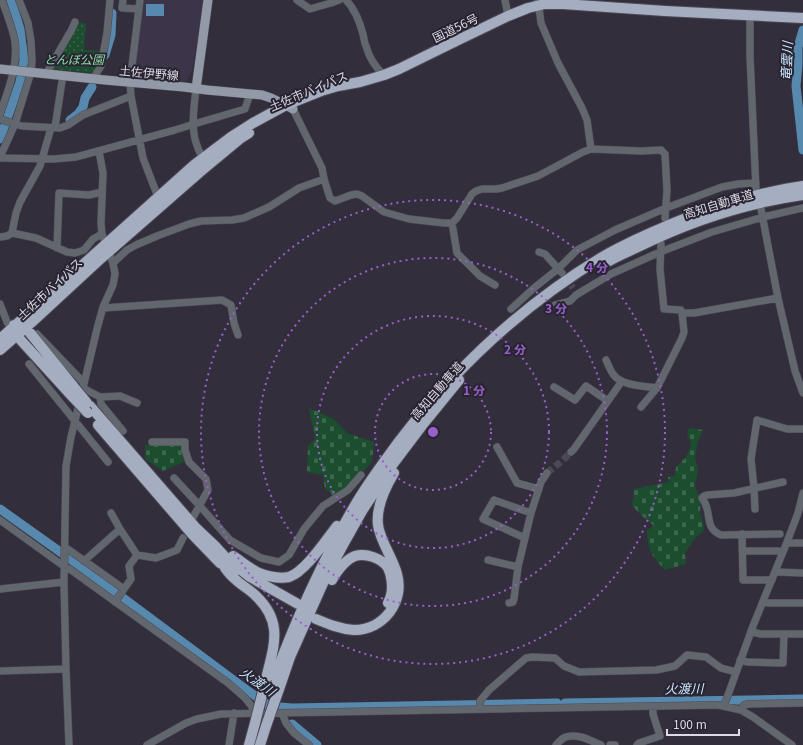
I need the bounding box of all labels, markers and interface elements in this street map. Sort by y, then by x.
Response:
street label: 国道56号 [429,9,481,45]
water label: 竜雲川 [775,39,797,81]
park label: とんぼ公園 [44,50,106,67]
street label: 土佐伊野線 [118,61,180,83]
street label: 土佐市バイパス [266,66,350,114]
street label: 高知自動車道 [681,184,755,222]
street label: 土佐市バイパス [13,253,85,323]
text: 4 分 [586,258,608,275]
text: 3 分 [545,299,567,316]
text: 2 分 [504,340,526,357]
street label: 高知自動車道 [406,357,466,423]
text: 1 分 [463,381,485,398]
centre of rings [426,425,440,439]
water label: 火渡川 [237,662,281,701]
water label: 火渡川 [664,678,706,698]
scale bar [667,711,739,737]
text: 100 m [673,715,707,732]

